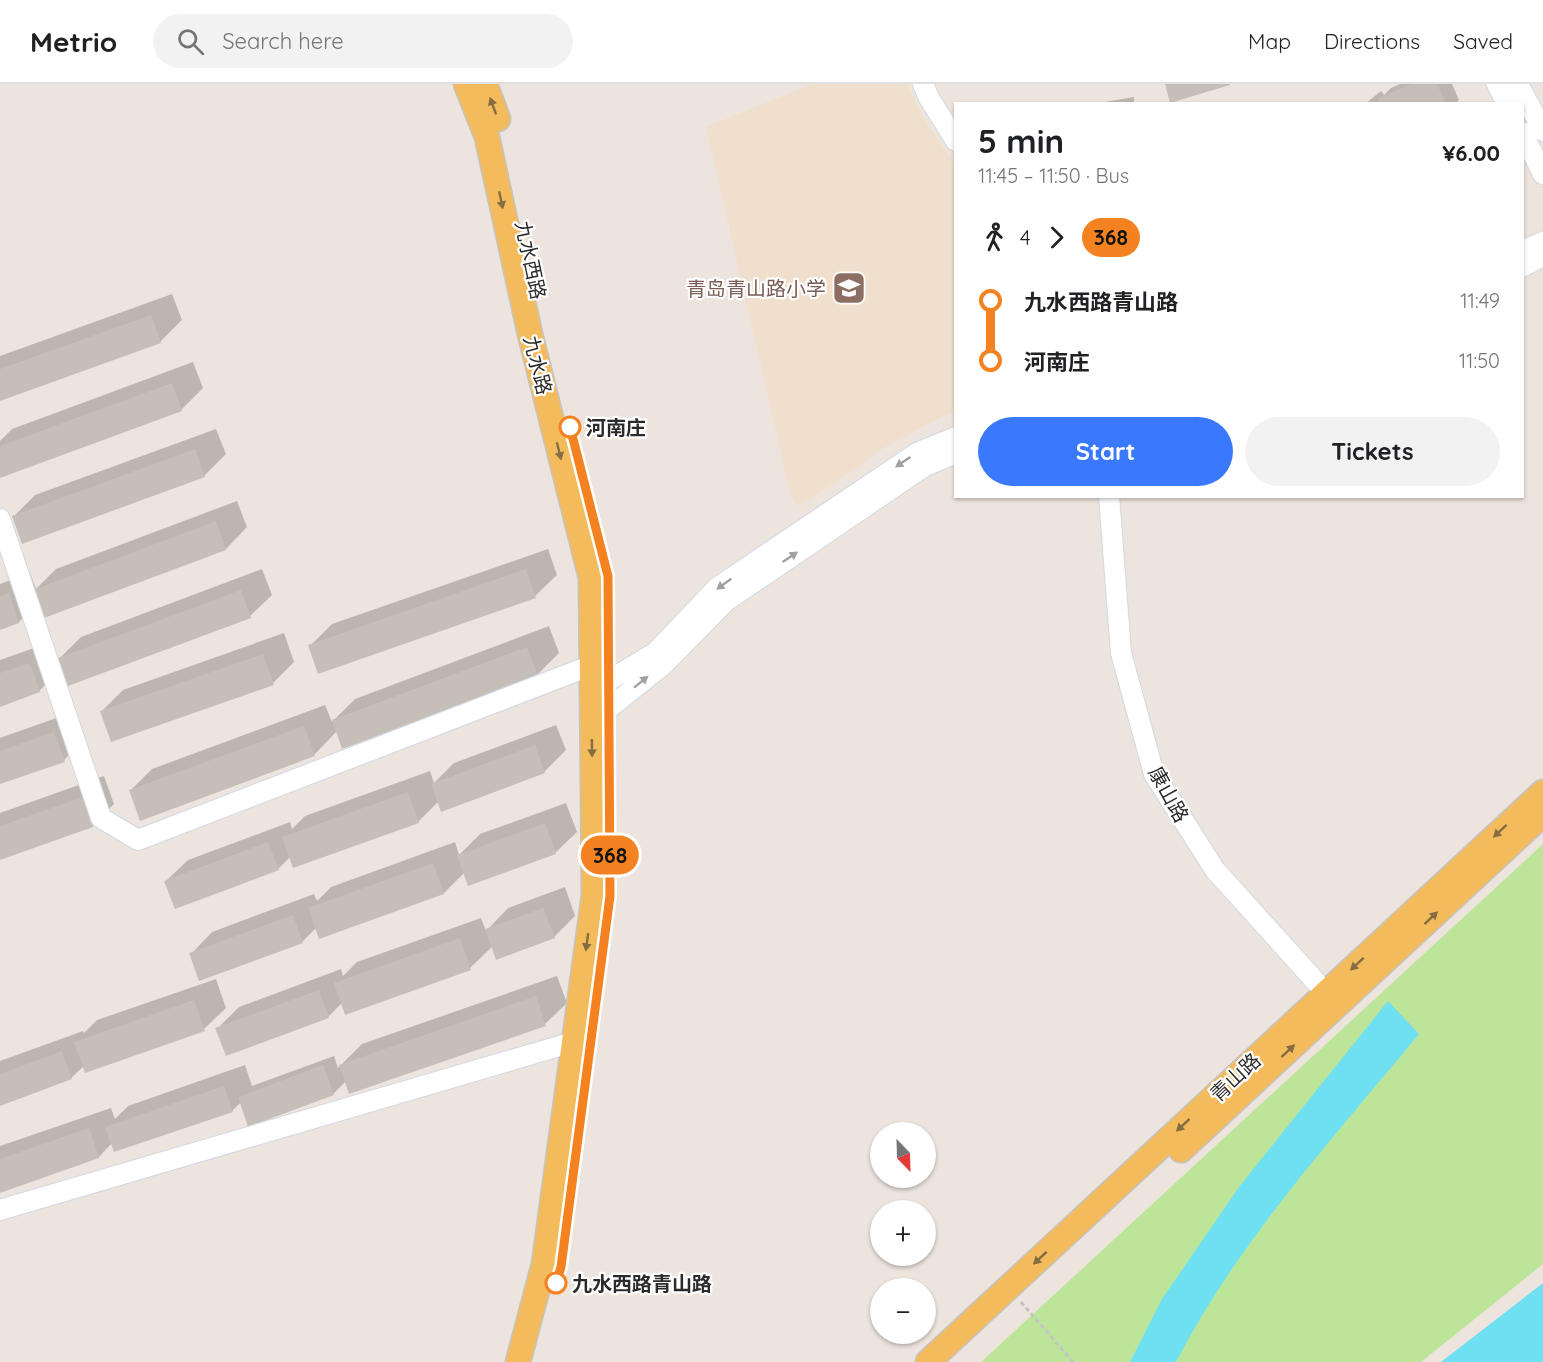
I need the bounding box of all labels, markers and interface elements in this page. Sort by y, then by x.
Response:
search box [153,14,573,68]
text: Metrio [30,24,117,59]
icon: search [174,25,207,58]
text: Search here [222,27,344,55]
text: Map [1248,28,1291,54]
text: Directions [1324,28,1420,54]
text: Saved [1453,28,1513,54]
one-way arrow [488,97,497,115]
text: 5 min [978,120,1064,161]
text: ¥6.00 [1442,139,1500,167]
text: 11:45 – 11:50 · Bus [978,163,1129,188]
one-way arrow [496,191,506,209]
street label: 九水西路 [510,218,552,302]
icon: walk [978,221,1011,254]
icon: forward [1040,221,1073,254]
text: 368 [1094,224,1128,250]
text: 4 [1020,225,1031,250]
school or university icon: 青岛青山路小学 [831,270,867,306]
place label: 青岛青山路小学 [686,276,826,301]
text: 九水西路青山路 [1024,288,1178,316]
text: 11:49 [1460,288,1500,313]
street label: 九水路 [519,333,557,397]
text: 河南庄 [1024,348,1090,376]
text: 11:50 [1459,348,1500,373]
place label: 河南庄 [586,415,646,440]
marker: 河南庄 [559,416,581,438]
button: Start [978,417,1233,486]
button: Tickets [1245,417,1500,486]
one-way arrow [555,442,565,461]
one-way arrow [895,456,911,467]
one-way arrow [781,551,797,563]
one-way arrow [717,577,732,589]
one-way arrow [634,677,649,689]
one-way arrow [588,738,597,757]
street label: 康山路 [1144,762,1194,826]
one-way arrow [1493,824,1508,837]
line badge: 368 [576,836,644,874]
text: 368 [593,842,627,868]
one-way arrow [1424,912,1438,926]
one-way arrow [583,933,592,952]
one-way arrow [1350,957,1365,970]
one-way arrow [1280,1045,1295,1058]
street label: 青山路 [1205,1047,1265,1107]
one-way arrow [1176,1118,1191,1132]
north arrow [870,1122,936,1188]
map controls [870,1122,936,1344]
button: + [870,1200,936,1266]
one-way arrow [1034,1250,1048,1264]
place label: 九水西路青山路 [572,1271,712,1296]
marker: 九水西路青山路 [545,1272,567,1294]
button: − [870,1278,936,1344]

